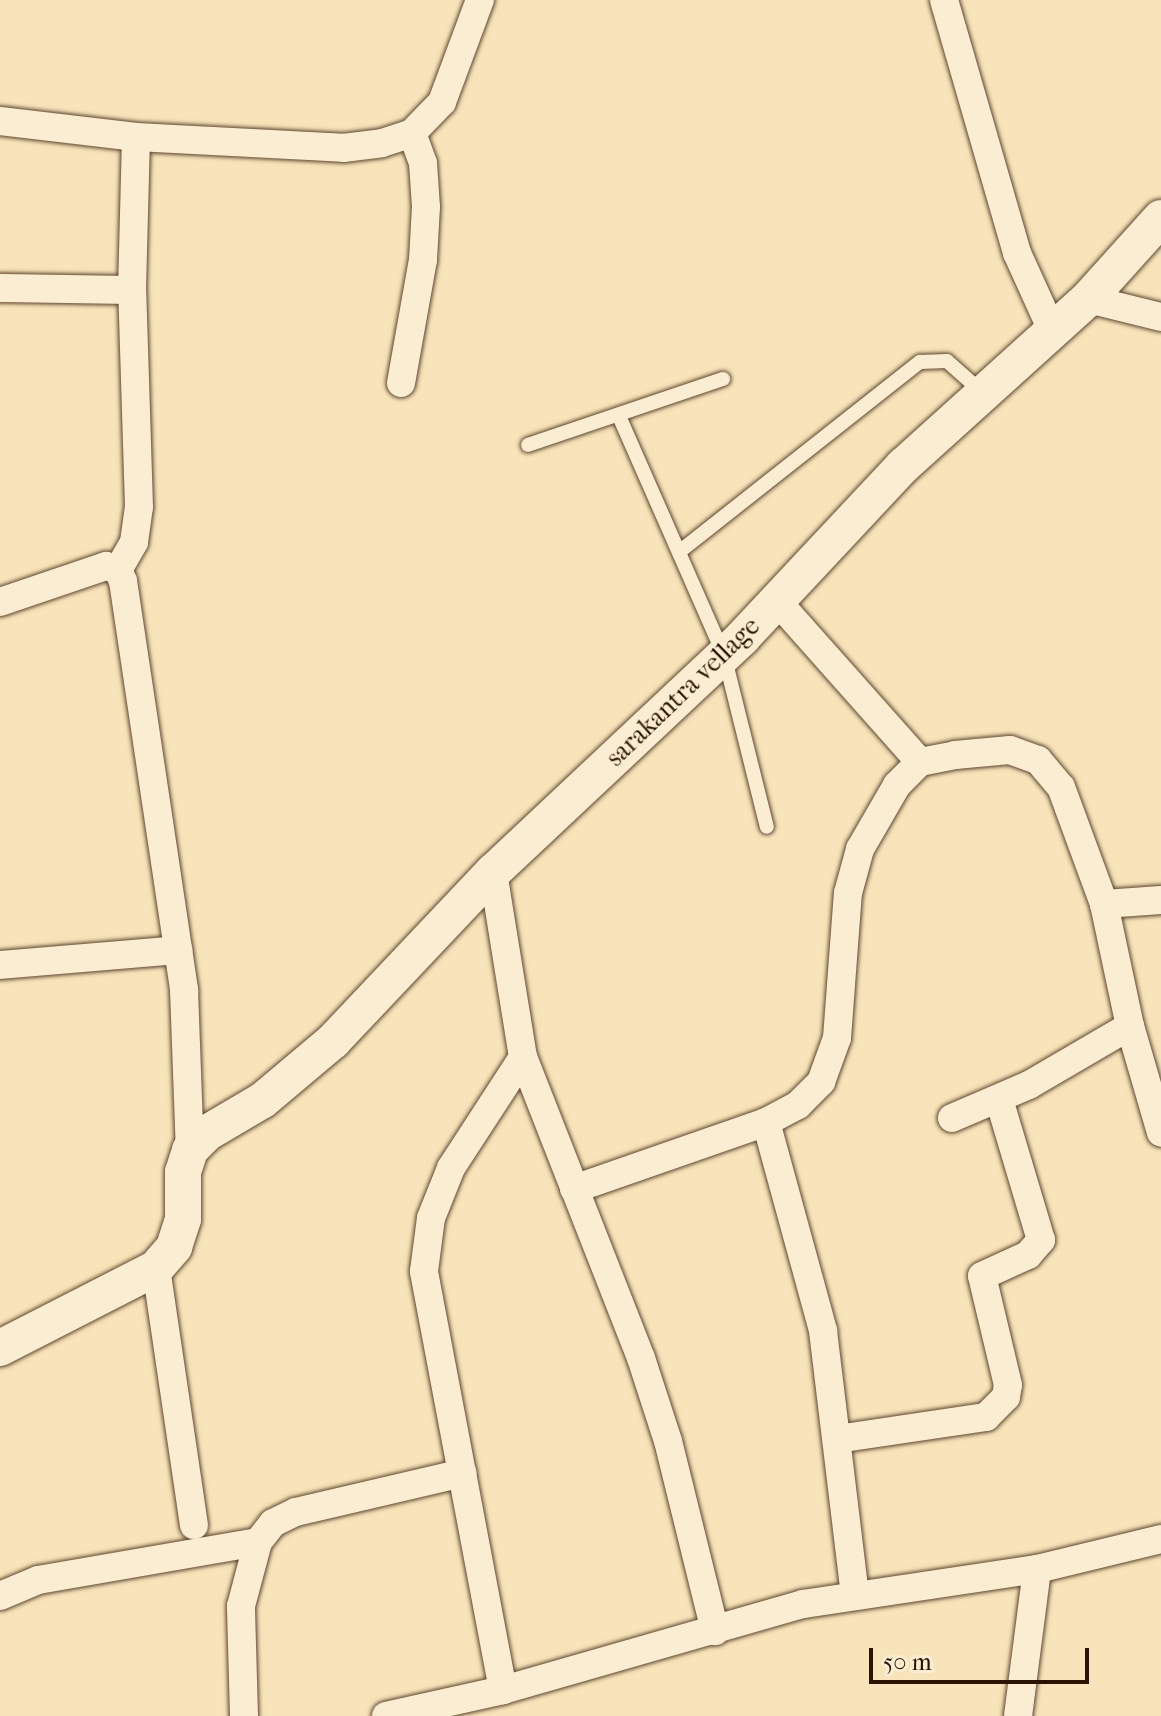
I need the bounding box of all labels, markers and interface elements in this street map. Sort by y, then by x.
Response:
street label: sarakantra vellage [600,611,766,773]
scale bar [873,1632,1093,1682]
text: 50 m [883,1648,932,1676]

